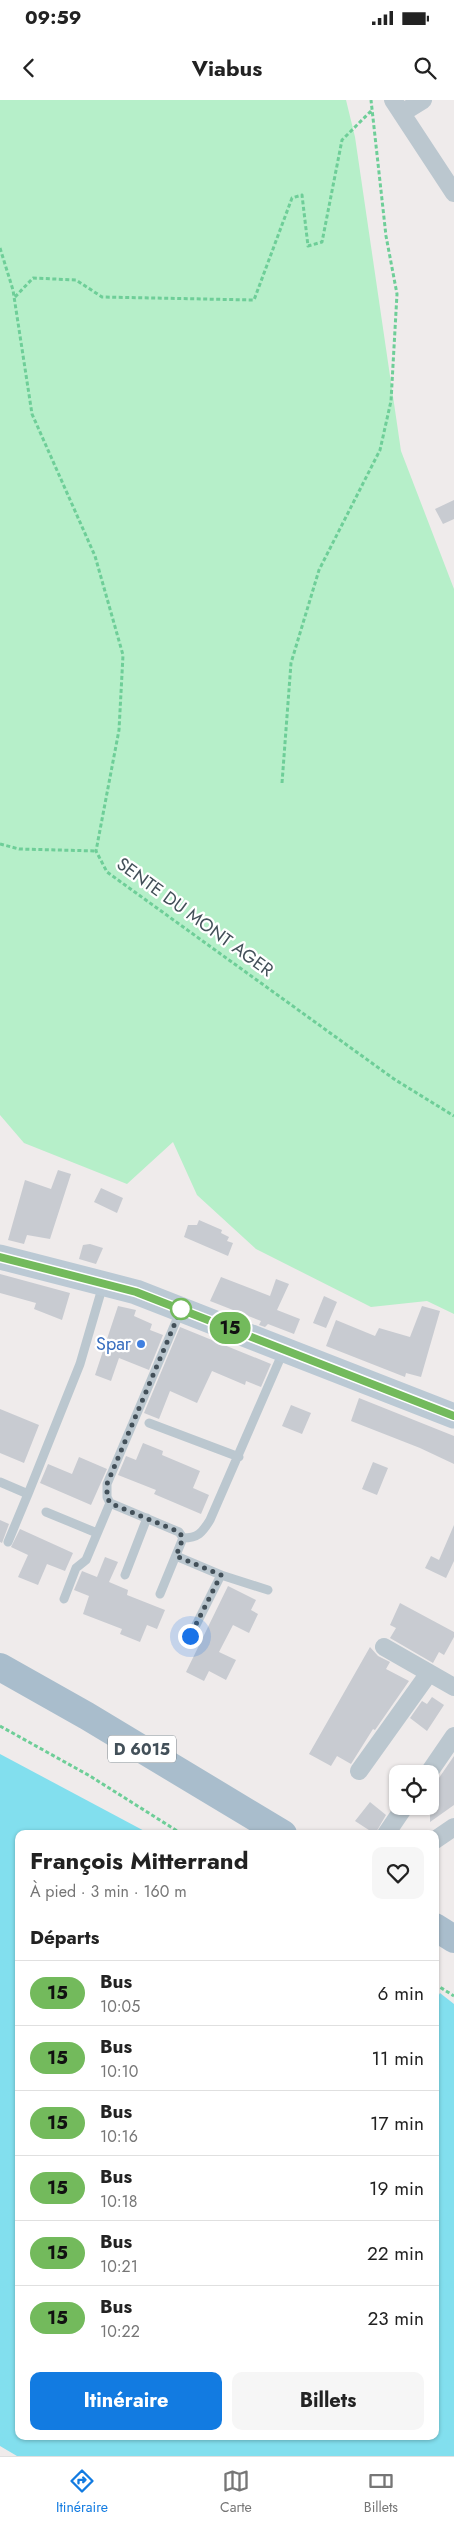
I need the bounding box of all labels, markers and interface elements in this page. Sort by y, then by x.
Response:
text: 09:59 [25,4,81,31]
text: Viabus [192,52,262,84]
icon: back [15,54,43,82]
icon: search [411,54,439,82]
street label: SENTE DU MONT AGER [111,851,279,983]
unlabelled marker [170,1298,192,1320]
line badge: 15 [208,1312,252,1344]
text: 15 [220,1315,240,1341]
place label: Spar [96,1331,132,1357]
marker: Spar [135,1338,147,1350]
your location [178,1624,203,1649]
road number: D 6015 [108,1736,176,1762]
map controls [389,1765,439,1815]
button: locate [389,1765,439,1815]
text: François Mitterrand [30,1843,248,1878]
button: heart [372,1847,424,1899]
text: À pied · 3 min · 160 m [30,1880,187,1903]
text: Départs [30,1924,99,1951]
text: Bus [100,1968,132,1995]
text: 15 [47,1980,68,2006]
text: 6 min [378,1980,424,2007]
text: 10:05 [100,1995,140,2018]
text: Bus [100,2033,132,2060]
text: 15 [47,2045,68,2071]
text: 11 min [371,2045,424,2072]
text: 10:10 [100,2060,138,2083]
text: Bus [100,2098,132,2125]
text: 15 [47,2110,68,2136]
text: 17 min [370,2110,424,2137]
text: 10:16 [100,2125,138,2148]
text: Bus [100,2163,132,2190]
text: 15 [47,2175,68,2201]
text: 19 min [369,2175,424,2202]
text: 10:18 [100,2190,138,2213]
text: Bus [100,2228,132,2255]
text: 15 [47,2240,68,2266]
text: 22 min [367,2240,424,2267]
text: 10:21 [100,2255,138,2278]
text: Bus [100,2293,132,2320]
text: 15 [47,2305,68,2331]
text: 23 min [367,2305,424,2332]
text: 10:22 [100,2320,140,2343]
button: Itinéraire [30,2372,222,2430]
button: Billets [232,2372,424,2430]
tab: Itinéraire [56,2467,108,2517]
tab: Carte [220,2467,252,2517]
tab: Billets [364,2467,398,2517]

